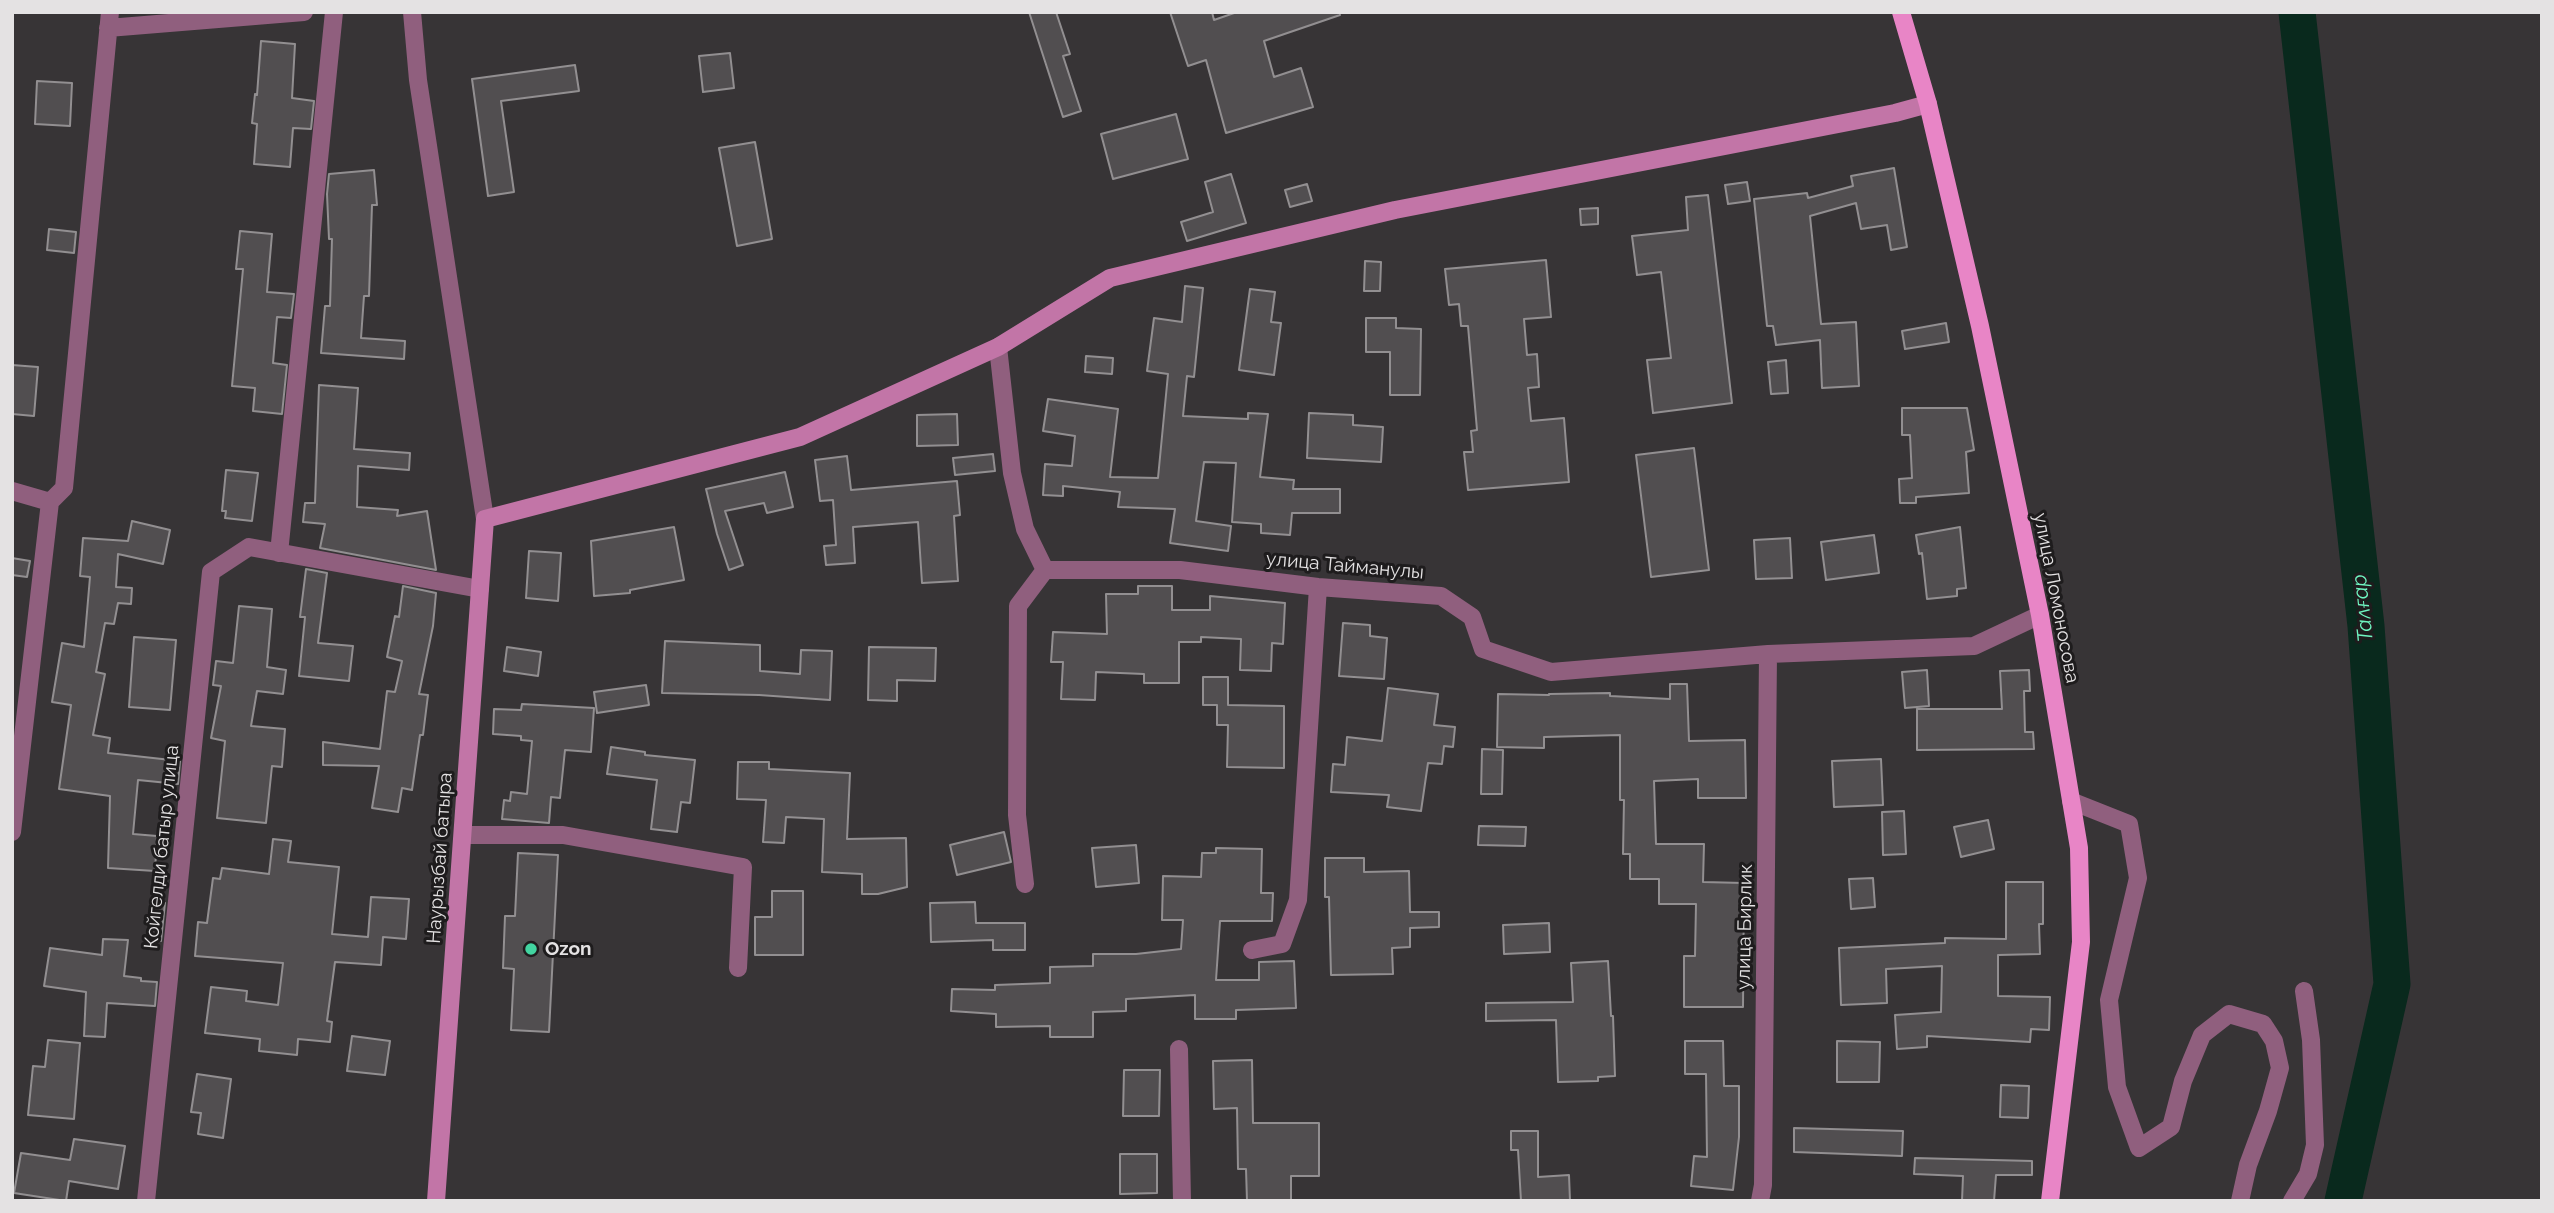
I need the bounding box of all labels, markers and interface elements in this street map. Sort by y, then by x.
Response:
street label: улица Ломоносова [2028,511,2084,685]
street label: улица Тайманулы [1265,548,1425,584]
water label: Талғар [2347,573,2379,643]
street label: Койгелди батыр улица [140,744,184,950]
street label: Наурызбай батыра [423,772,457,944]
street label: улица Бирлик [1733,864,1757,990]
place label: Ozon [545,938,592,960]
marker: Ozon [523,941,539,957]

